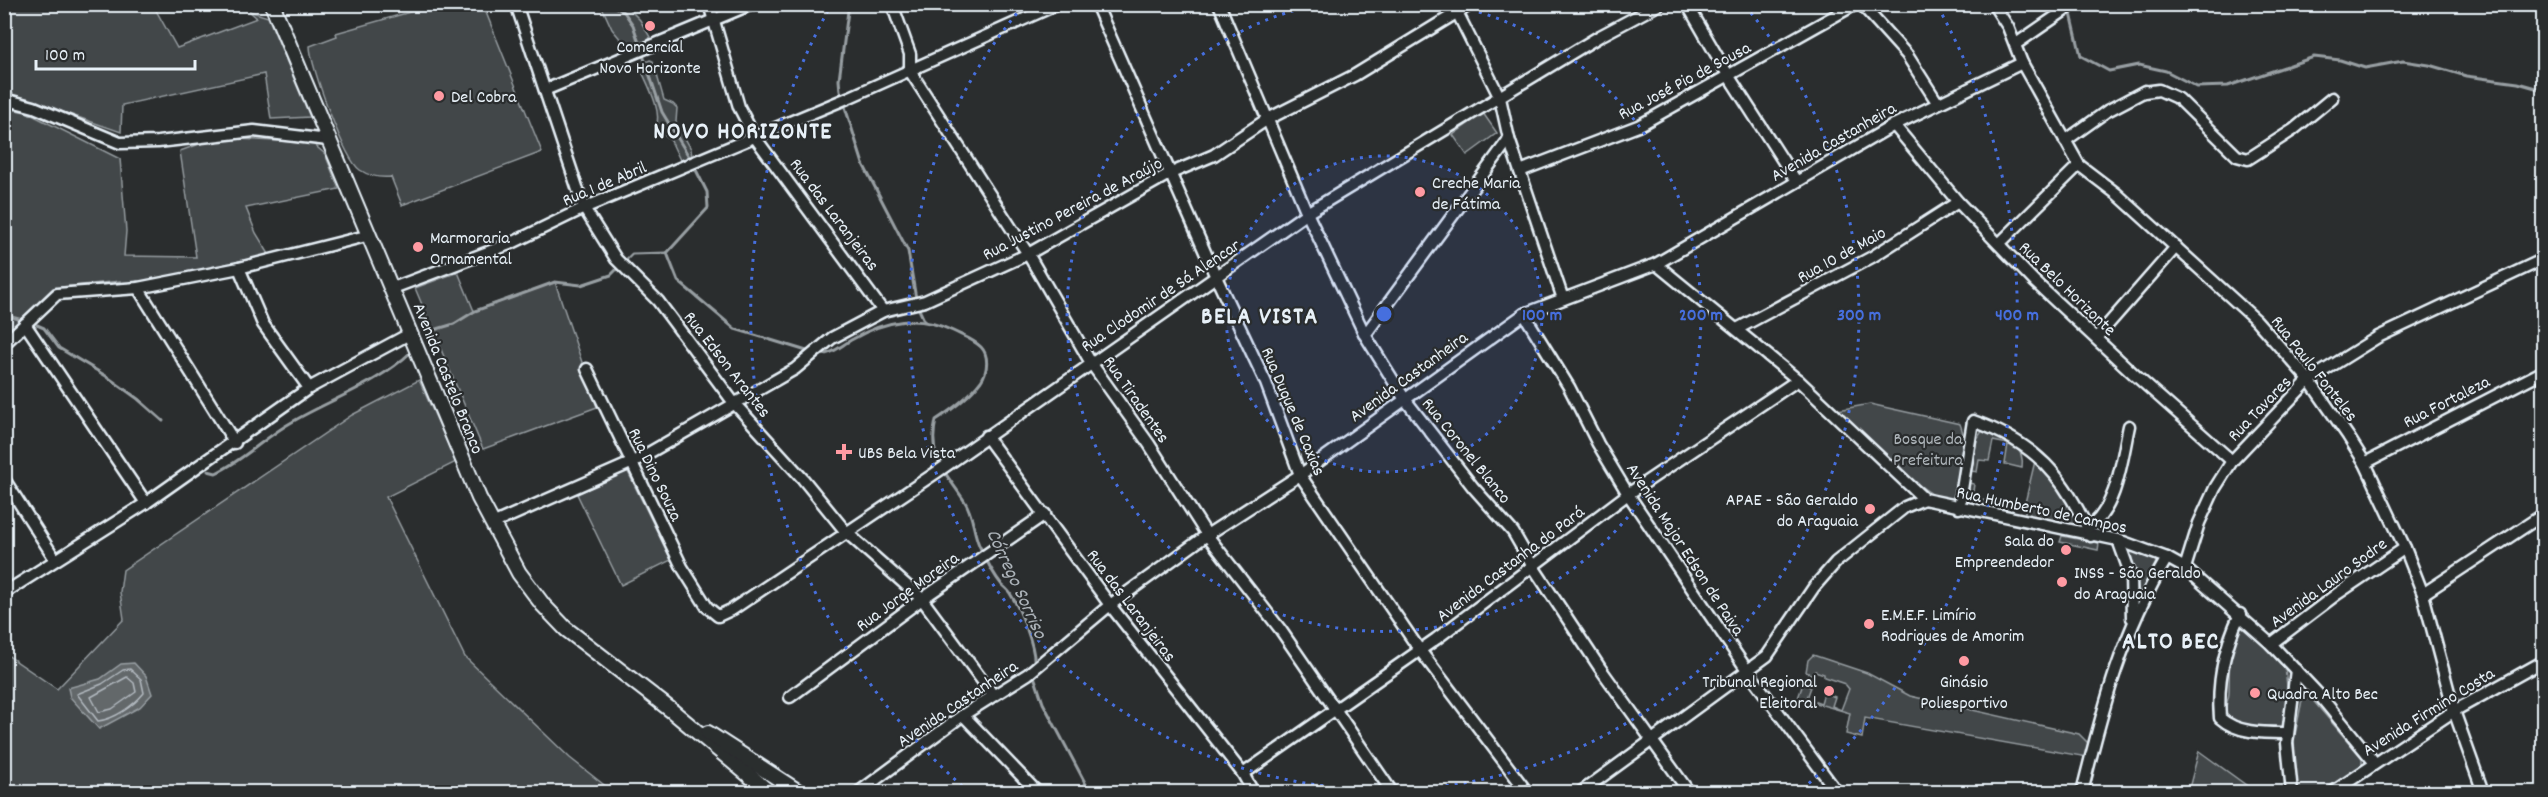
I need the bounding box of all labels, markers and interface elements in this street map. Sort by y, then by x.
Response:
marker: Comercial Novo Horizonte [643,19,657,33]
scale bar [36,33,195,71]
place label: Comercial Novo Horizonte [599,36,701,82]
street label: Rua José Pio de Sousa [1614,36,1756,128]
text: 100 m [45,44,85,69]
place label: Del Cobra [451,86,517,111]
marker: Del Cobra [432,89,446,103]
street label: Avenida Castanheira [1767,97,1902,189]
district label: NOVO HORIZONTE [653,116,833,150]
street label: Rua Justino Pereira de Araújo [979,152,1168,268]
street label: Rua das Laranjeiras [782,154,884,277]
street label: Rua 1 de Abril [559,156,652,214]
place label: Creche Maria de Fátima [1432,172,1521,218]
marker: Creche Maria de Fátima [1413,185,1427,199]
street label: Rua 10 de Maio [1793,222,1891,291]
place label: Marmoraria Ornamental [430,227,512,273]
street label: Rua Clodomir de Sá Alencar [1077,234,1246,360]
street label: Rua Belo Horizonte [2012,237,2121,343]
marker: Marmoraria Ornamental [411,240,425,254]
street label: Avenida Castelo Branco [405,300,488,458]
district label: BELA VISTA [1201,301,1319,335]
centre of rings [1374,304,1394,324]
text: 100 m [1522,304,1562,329]
text: 200 m [1679,304,1723,329]
text: 300 m [1837,304,1881,329]
text: 400 m [1995,304,2039,329]
street label: Rua Edson Arantes [676,307,776,424]
street label: Rua Paulo Fonteles [2264,311,2362,428]
street label: Avenida Castanheira [1345,326,1474,430]
street label: Rua Duque de Caxias [1253,344,1330,480]
street label: Rua Tiradentes [1096,352,1174,449]
street label: Rua Fortaleza [2399,370,2495,436]
street label: Rua Tavares [2223,371,2299,448]
street label: Rua Coronel Blanco [1414,393,1516,510]
street label: Rua Dino Souza [620,424,687,527]
park label: Bosque da Prefeitura [1893,428,1963,474]
place label: UBS Bela Vista [858,442,956,467]
marker: UBS Bela Vista [835,443,853,461]
street label: Avenida Major Edson de Paiva [1619,459,1750,642]
street label: Rua Humberto de Campos [1954,481,2129,542]
place label: APAE - São Geraldo do Araguaia [1726,489,1859,535]
street label: Avenida Castanha do Pará [1432,501,1591,629]
marker: APAE - São Geraldo do Araguaia [1863,502,1877,516]
water label: Córrego Sorriso [978,525,1053,645]
place label: Sala do Empreendedor [1955,530,2054,576]
street label: Avenida Lauro Sodre [2266,533,2393,635]
marker: Sala do Empreendedor [2059,543,2073,557]
street label: Rua das Laranjeiras [1079,545,1181,668]
street label: Rua Jorge Moreira [852,547,966,639]
place label: INSS - São Geraldo do Araguaia [2074,562,2201,608]
marker: INSS - São Geraldo do Araguaia [2055,575,2069,589]
place label: E.M.E.F. Limírio Rodrigues de Amorim [1881,604,2024,650]
marker: E.M.E.F. Limírio Rodrigues de Amorim [1862,617,1876,631]
district label: ALTO BEC [2122,626,2220,660]
marker: Ginásio Poliesportivo [1957,654,1971,668]
street label: Avenida Castanheira [893,655,1024,755]
street label: Avenida Firmino Costa [2358,662,2501,764]
place label: Tribunal Regional Eleitoral [1702,671,1818,717]
place label: Ginásio Poliesportivo [1920,671,2008,717]
place label: Quadra Alto Bec [2267,683,2378,708]
marker: Tribunal Regional Eleitoral [1822,684,1836,698]
marker: Quadra Alto Bec [2248,686,2262,700]

